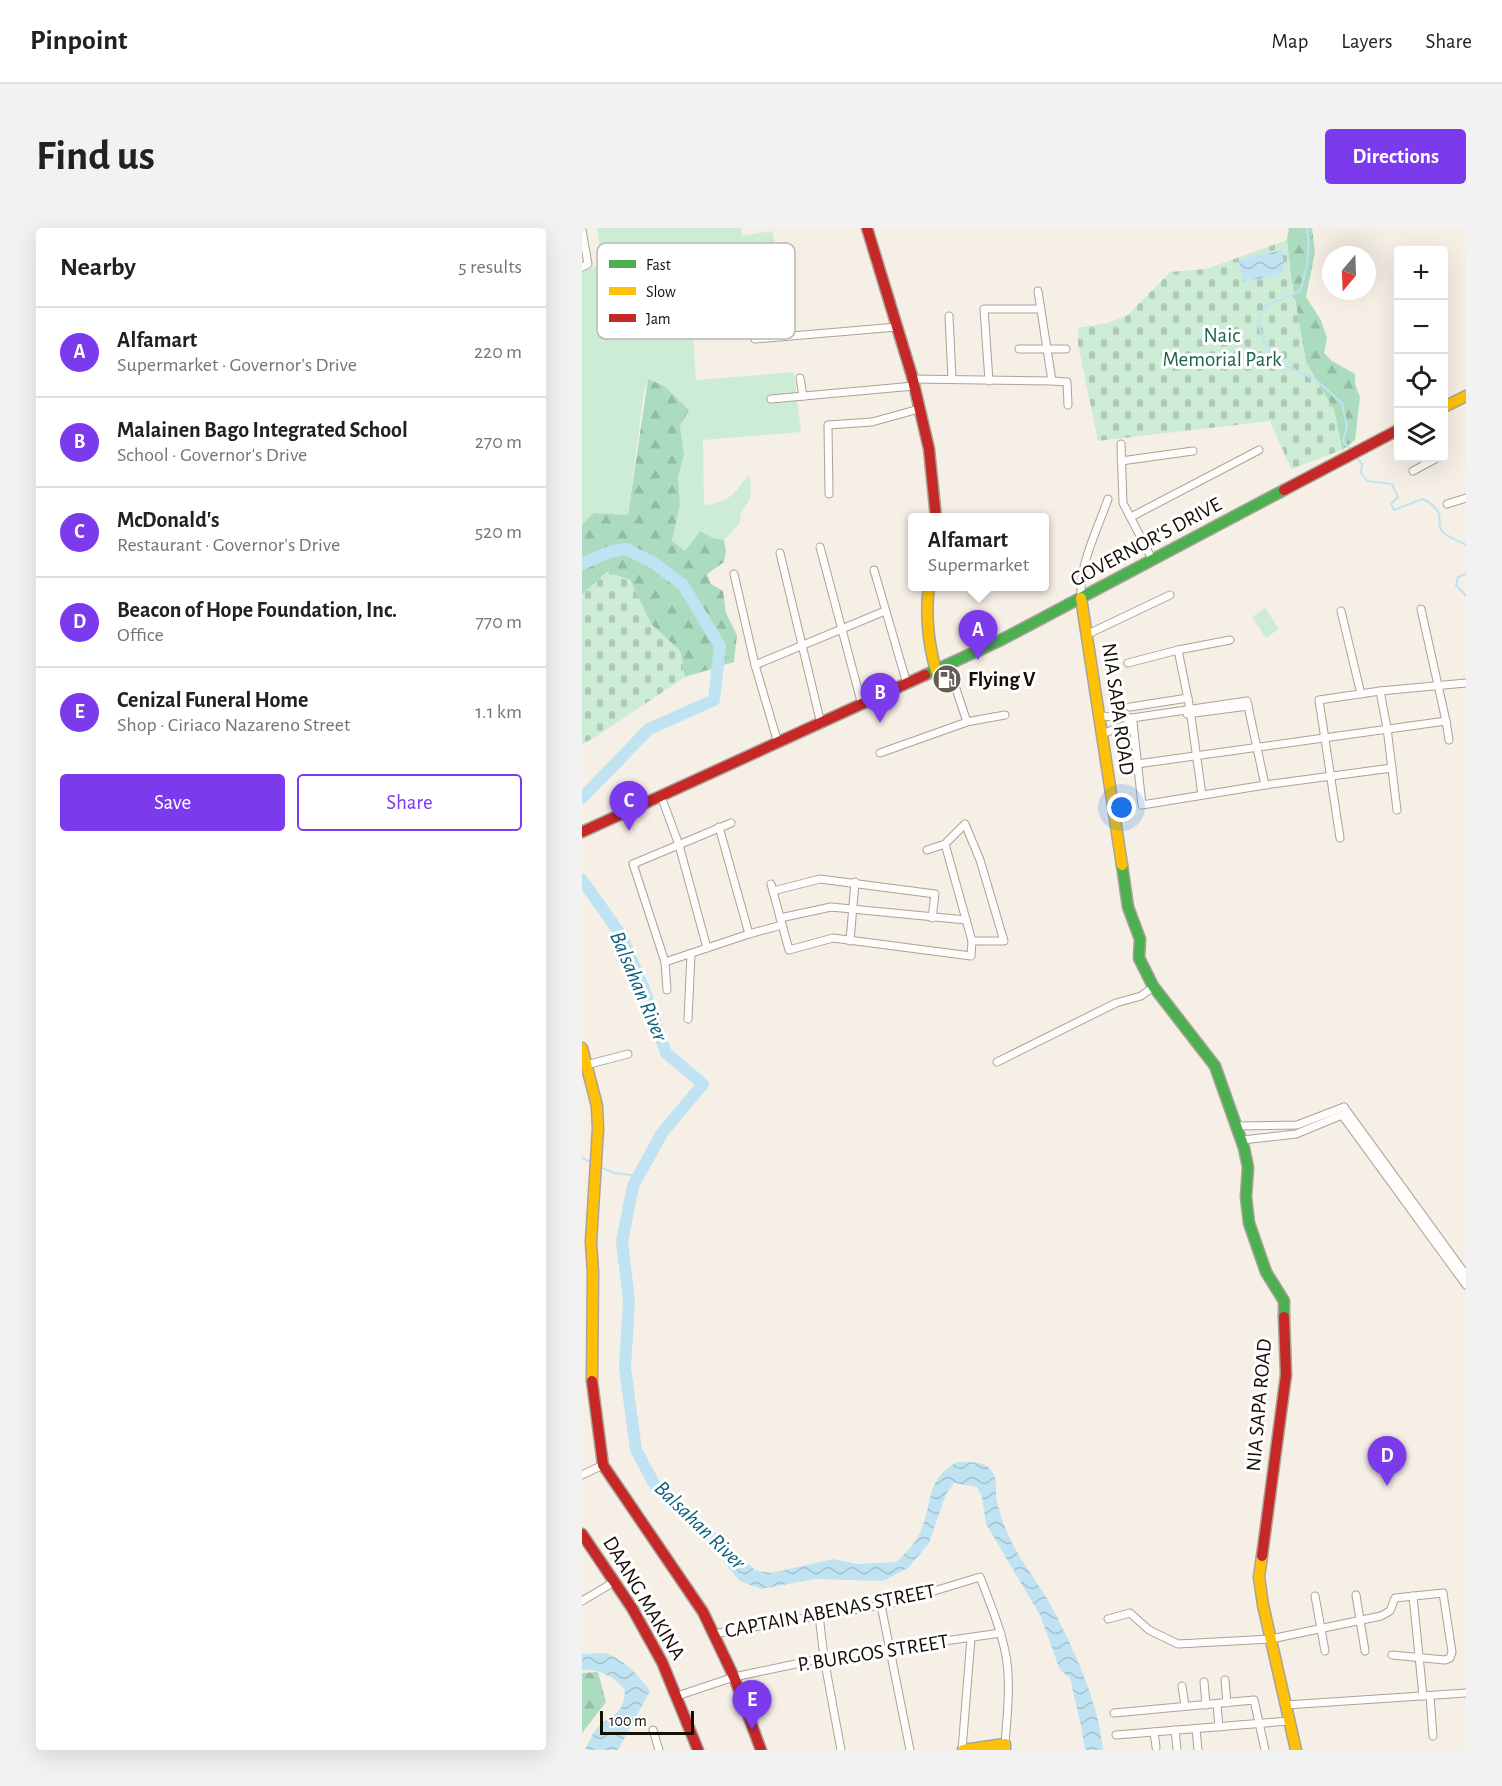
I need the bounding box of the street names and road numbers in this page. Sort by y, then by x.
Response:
street label: GOVERNOR'S DRIVE [1067,493,1225,591]
street label: NIA SAPA ROAD [1098,642,1138,776]
street label: NIA SAPA ROAD [1243,1338,1275,1472]
street label: DAANG MAKINA [599,1533,689,1663]
street label: CAPTAIN ABENAS STREET [723,1580,937,1642]
street label: P. BURGOS STREET [796,1631,950,1675]

